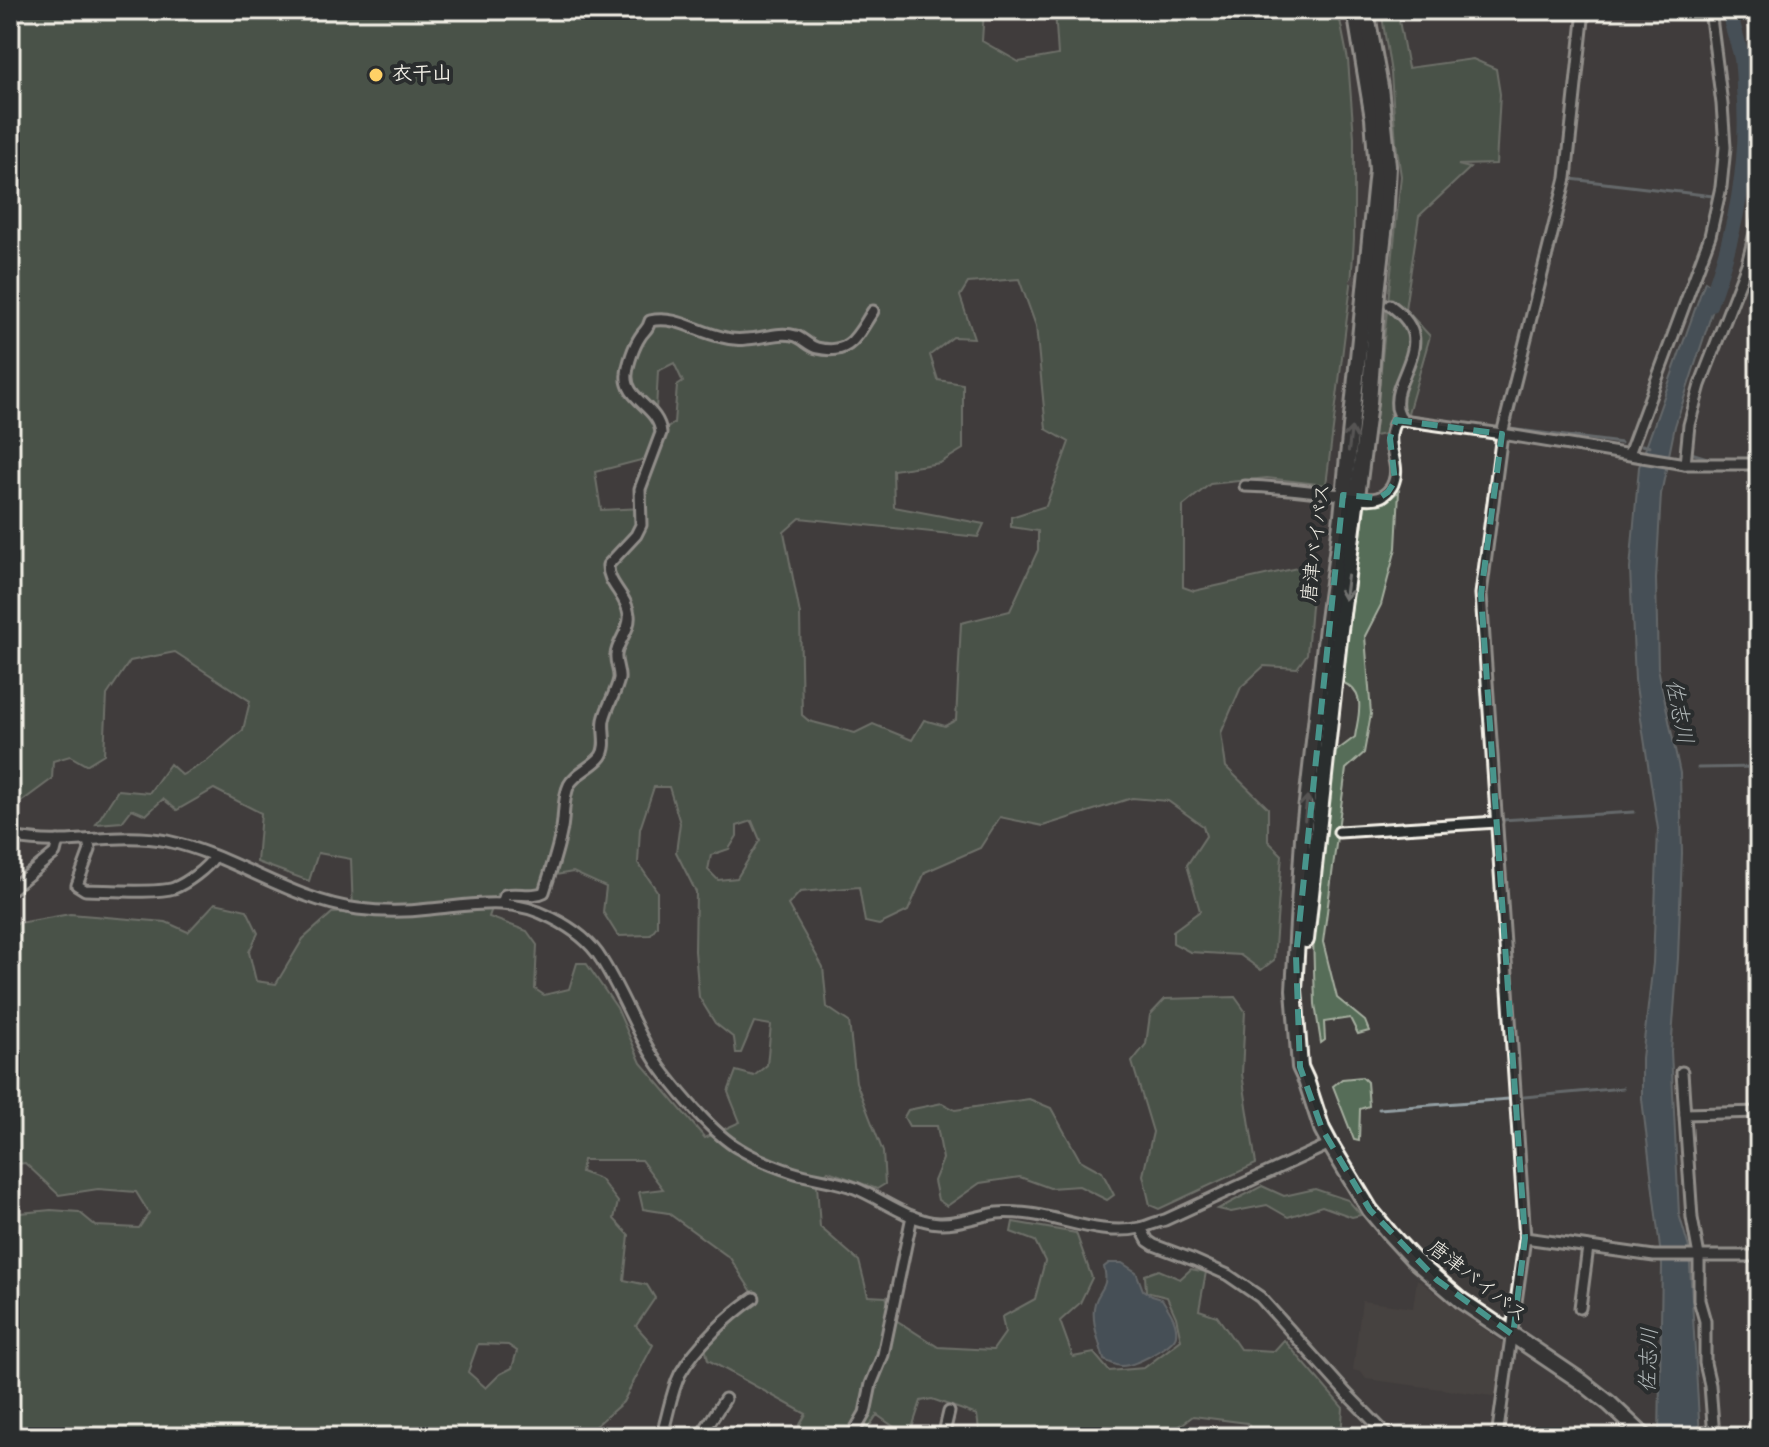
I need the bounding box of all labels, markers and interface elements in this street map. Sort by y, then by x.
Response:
place label: 衣干山 [392,59,452,91]
marker: 衣干山 [367,66,385,84]
one-way arrow [1343,426,1358,453]
street label: 唐津バイパス [1294,482,1340,604]
one-way arrow [1338,574,1353,601]
water label: 佐志川 [1655,676,1701,748]
one-way arrow [1299,795,1314,822]
street label: 唐津バイパス [1420,1233,1534,1331]
water label: 佐志川 [1631,1326,1669,1394]

